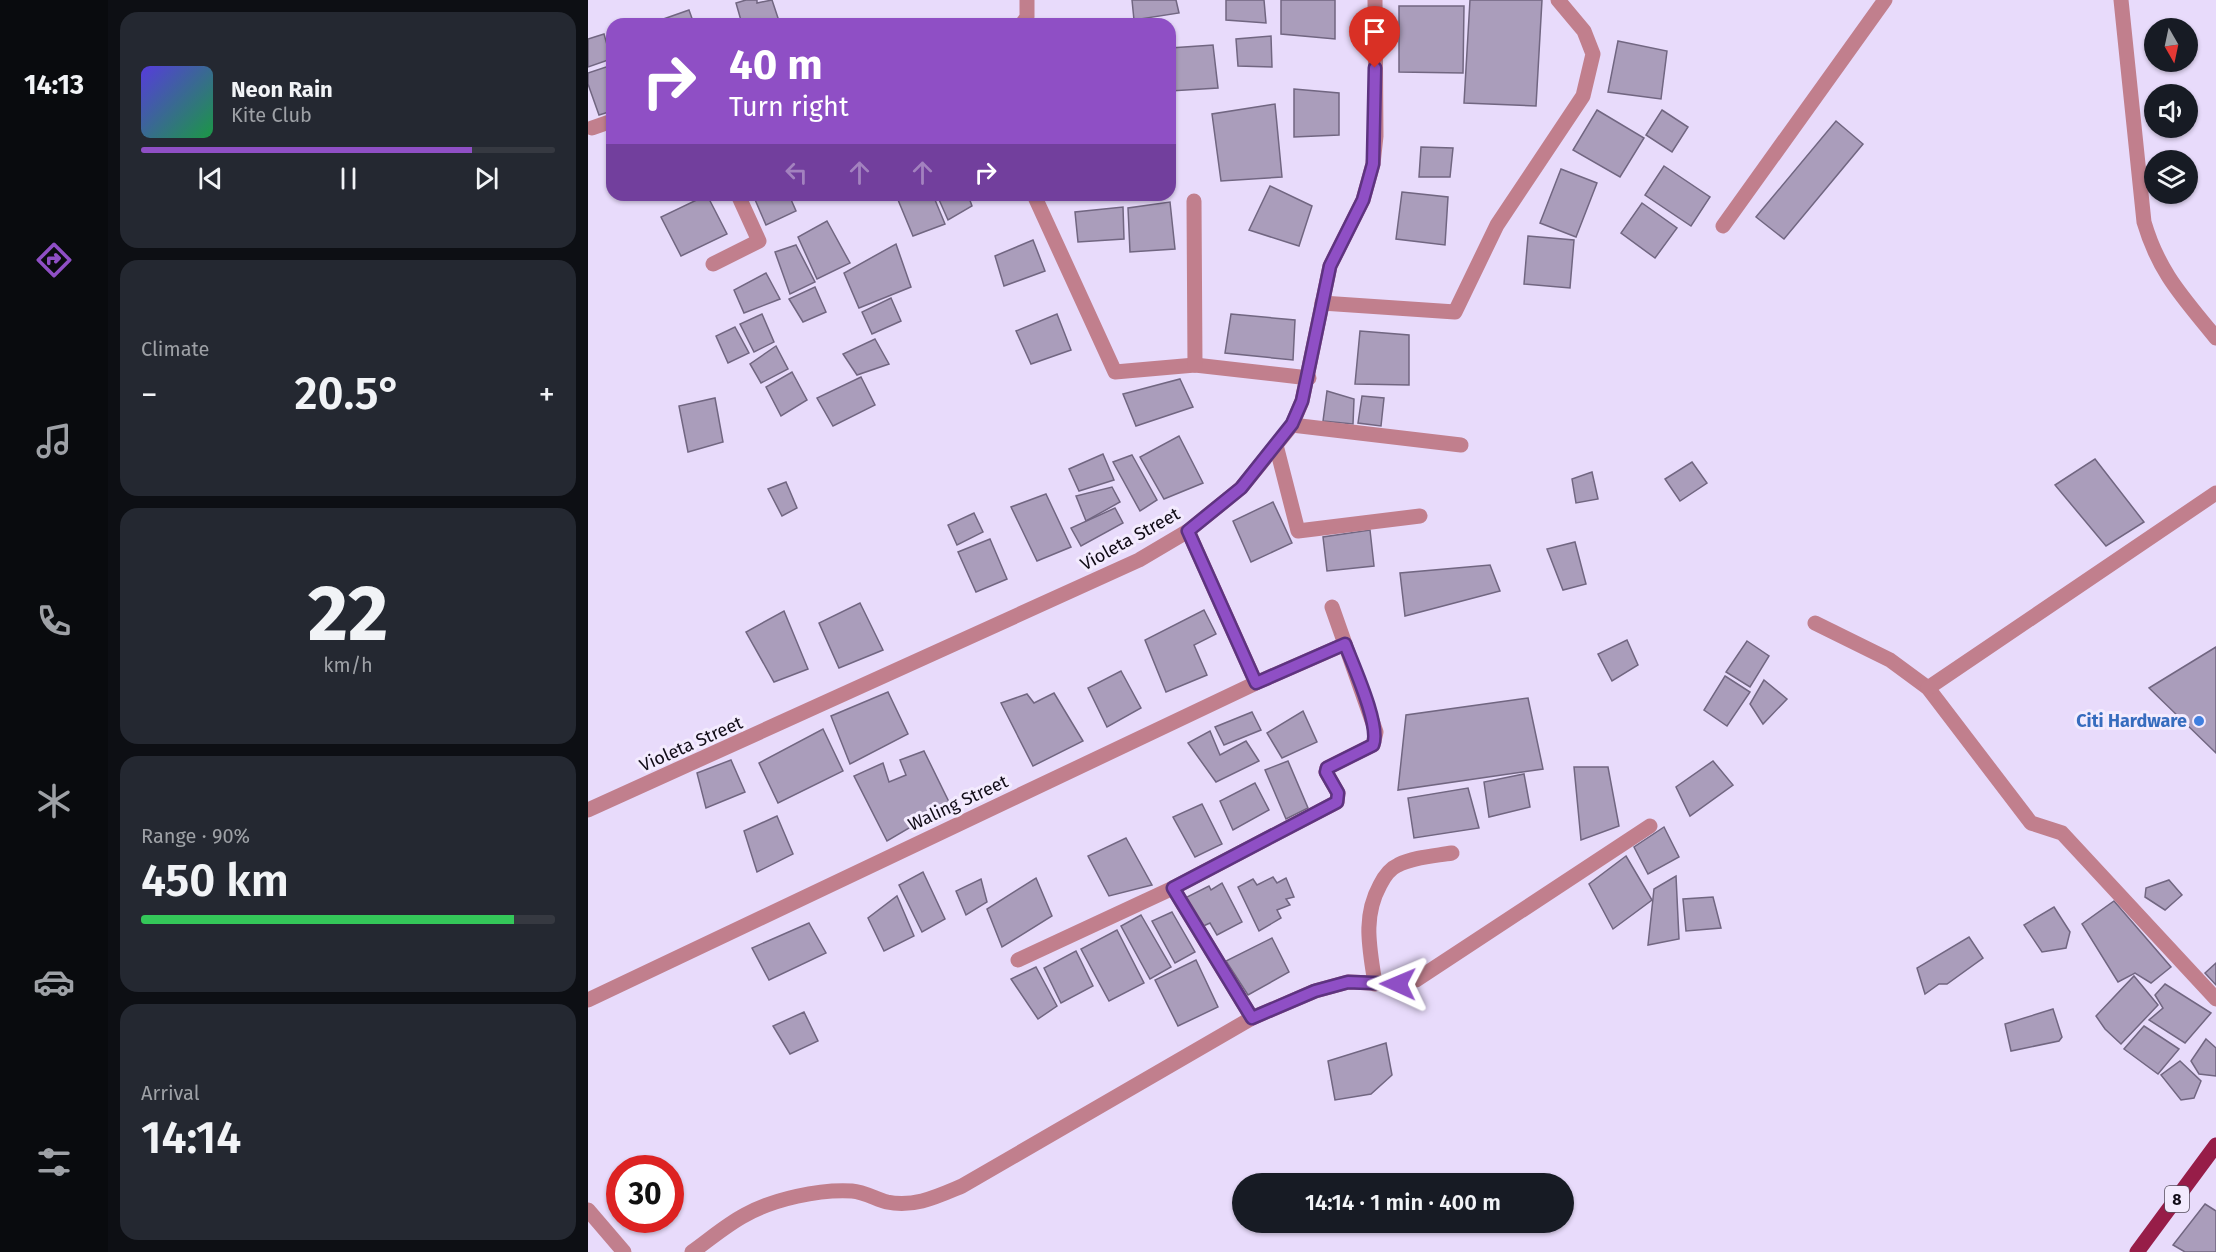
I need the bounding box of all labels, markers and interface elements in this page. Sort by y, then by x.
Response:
pin [1349,6,1400,68]
icon: arrive [1358,15,1391,48]
north arrow [2144,18,2198,72]
map controls [2144,18,2198,204]
text: 40 m [729,40,823,90]
icon: right [630,42,708,120]
text: 14:13 [24,69,84,101]
text: Neon Rain [231,76,333,103]
button: sound [2144,84,2198,138]
text: Turn right [729,91,849,123]
text: Kite Club [231,103,312,127]
button: layers [2144,150,2198,204]
icon: left [780,156,813,189]
icon: ahead [843,156,876,189]
icon: ahead [906,156,939,189]
icon: right [969,156,1002,189]
icon: previous [194,162,227,195]
icon: pause [332,162,365,195]
icon: next [470,162,503,195]
icon: directions [33,239,75,281]
text: Climate [141,337,209,361]
text: 20.5° [294,367,402,421]
text: − [141,375,158,415]
text: + [539,375,555,415]
icon: music [33,420,75,462]
street label: Violeta Street [1076,502,1184,575]
text: 22 [308,567,388,661]
icon: phone [33,600,75,642]
text: km/h [323,653,373,677]
place label: Citi Hardware [2076,710,2187,732]
street label: Violeta Street [636,711,746,776]
marker: Citi Hardware [2192,714,2206,728]
street label: Waling Street [904,770,1012,836]
icon: climate [33,780,75,822]
text: Range · 90% [141,824,250,848]
text: 450 km [141,854,289,908]
position arrow [1366,952,1430,1016]
icon: car [33,961,75,1003]
text: Arrival [141,1081,200,1105]
text: 14:14 [141,1111,241,1165]
icon: filters [33,1141,75,1183]
speed limit sign: 30 [606,1155,684,1233]
road number: 8 [2165,1186,2189,1212]
text: 14:14 · 1 min · 400 m [1305,1189,1501,1216]

